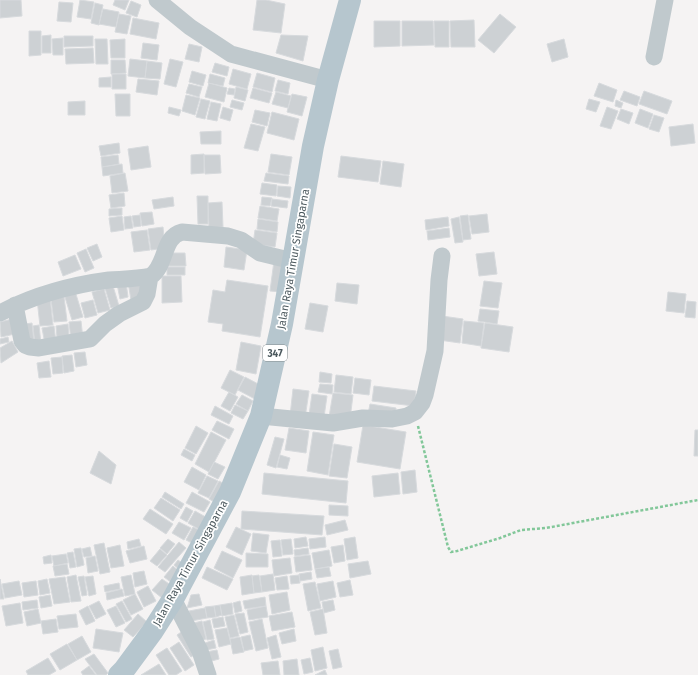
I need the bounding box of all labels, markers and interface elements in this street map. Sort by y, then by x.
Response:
street label: Jalan Raya Timur Singaparna [275,188,312,330]
road number: 347 [263,345,287,361]
street label: Jalan Raya Timur Singaparna [150,498,231,629]

